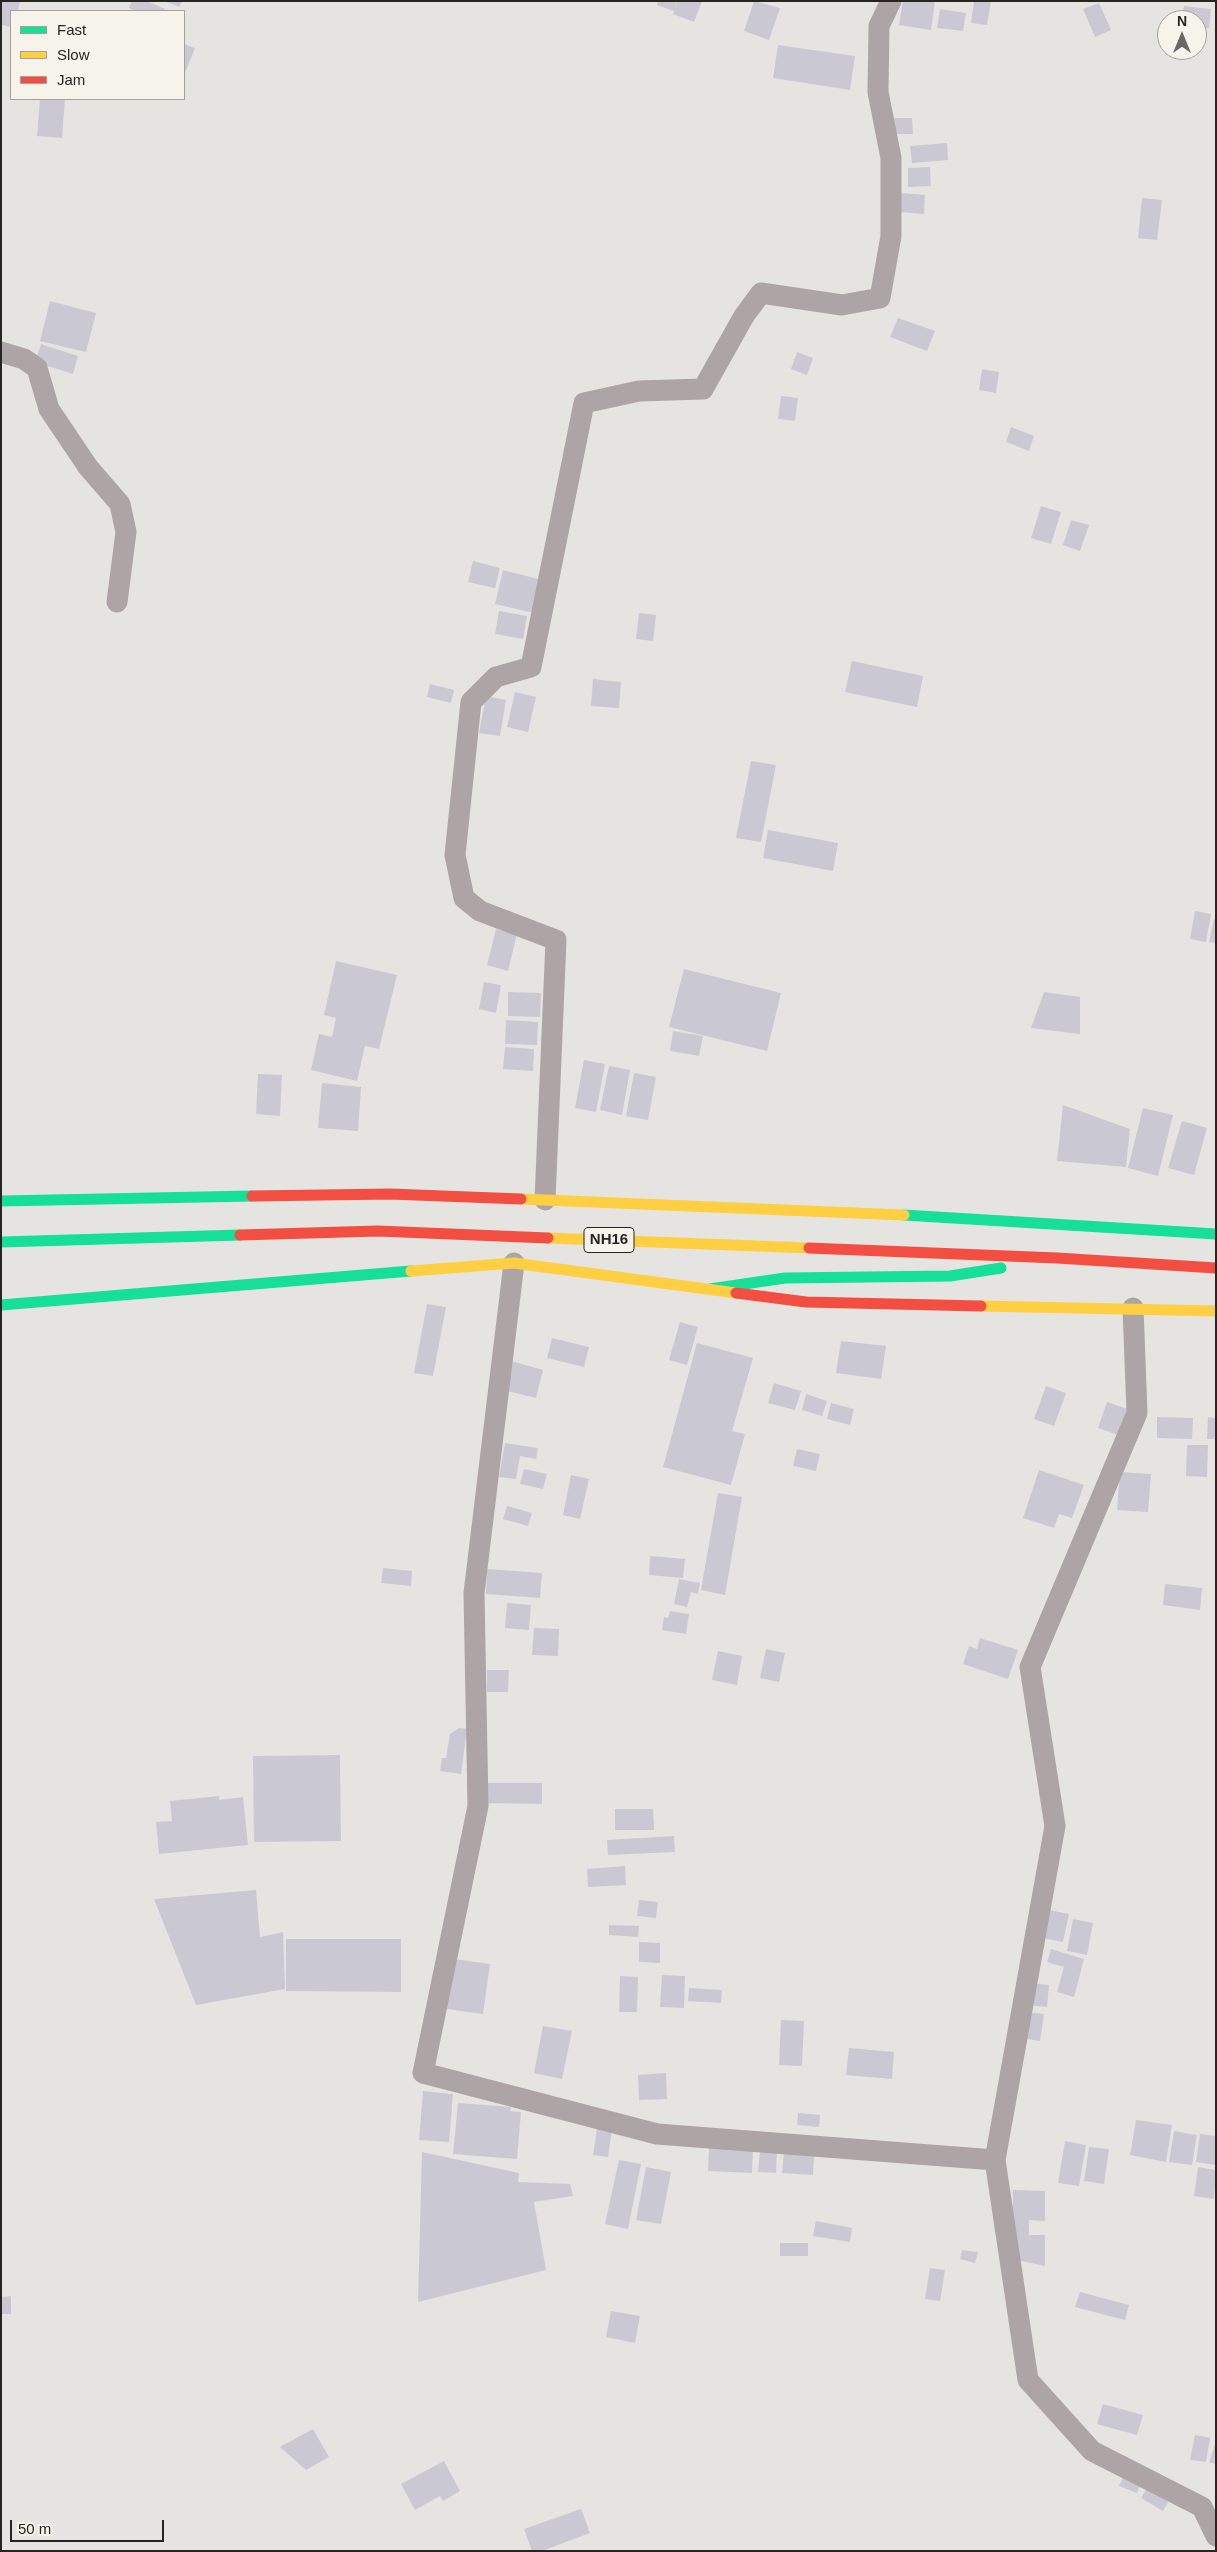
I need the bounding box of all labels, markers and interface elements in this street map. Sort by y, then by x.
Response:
legend [10,10,185,100]
north arrow [1157,10,1207,60]
text: N [1177,13,1187,29]
text: Fast [57,21,86,38]
text: Slow [57,46,90,63]
text: Jam [57,71,85,88]
road number: NH16 [584,1228,634,1252]
scale bar [12,2510,166,2542]
text: 50 m [18,2520,51,2537]

